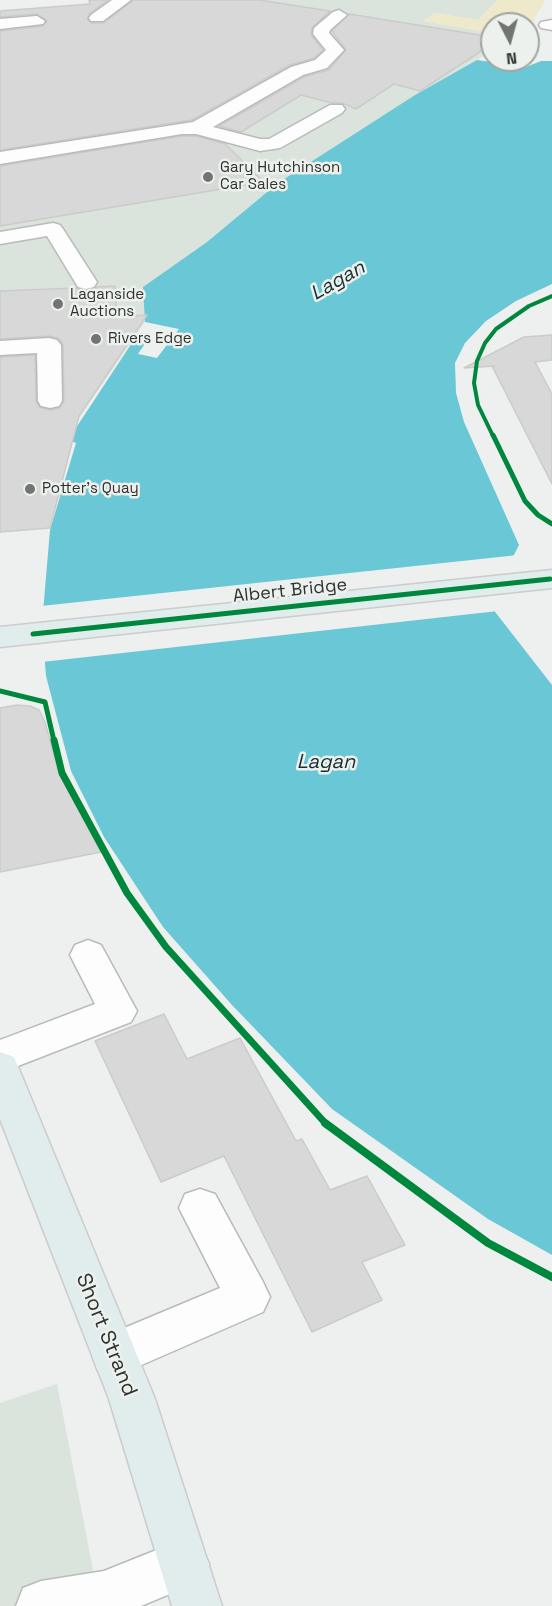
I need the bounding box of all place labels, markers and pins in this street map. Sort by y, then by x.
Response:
place label: Gary Hutchinson Car Sales [220,159,340,194]
marker: Gary Hutchinson Car Sales [201,170,215,184]
place label: Laganside Auctions [70,286,144,321]
marker: Laganside Auctions [51,297,65,311]
place label: Rivers Edge [108,330,192,348]
marker: Rivers Edge [89,332,103,346]
place label: Potter's Quay [42,480,139,498]
marker: Potter's Quay [23,482,37,496]

